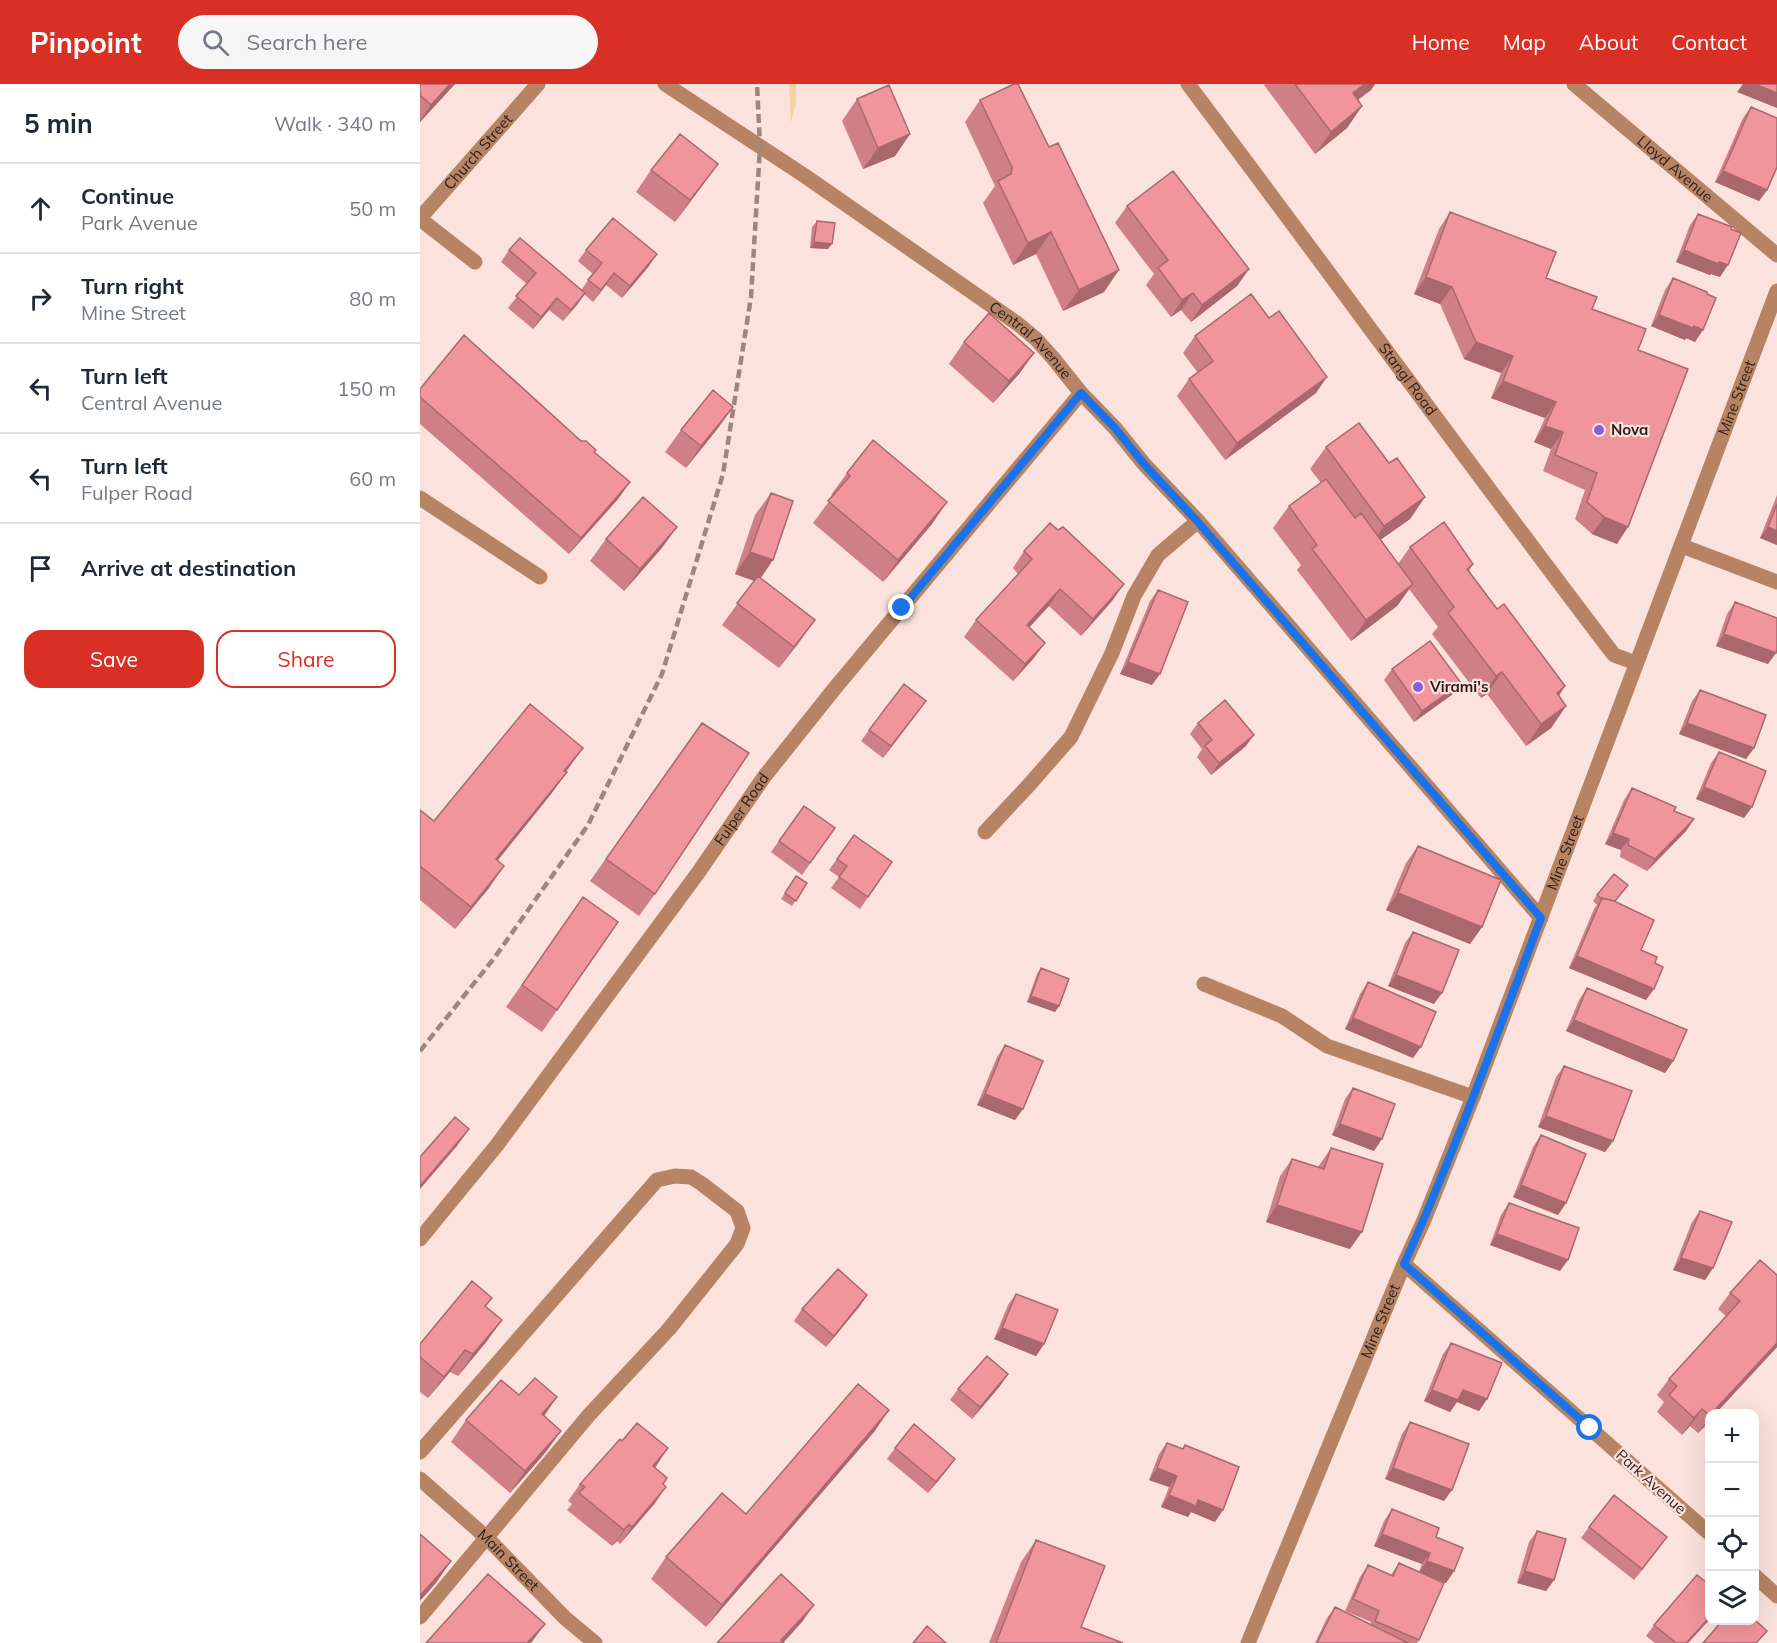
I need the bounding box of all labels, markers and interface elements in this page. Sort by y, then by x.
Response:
search box [178,15,598,69]
text: Pinpoint [30,25,142,60]
icon: search [199,26,232,59]
text: Search here [247,28,368,56]
text: Home [1412,29,1470,55]
text: Map [1503,29,1546,55]
text: About [1579,29,1638,55]
text: Contact [1671,29,1747,55]
text: 5 min [24,107,93,140]
street label: Church Street [439,110,516,193]
text: Walk · 340 m [274,111,396,136]
street label: Lloyd Avenue [1633,131,1717,206]
text: Continue [81,182,174,210]
icon: ahead [24,192,57,225]
text: 50 m [349,196,396,221]
text: Park Avenue [81,210,198,235]
text: Turn right [81,272,184,300]
icon: right [24,282,57,315]
text: 80 m [349,286,396,311]
street label: Central Avenue [986,297,1076,383]
text: Mine Street [81,300,186,325]
street label: Stangl Road [1375,339,1441,419]
street label: Mine Street [1713,357,1759,438]
text: Turn left [81,362,168,390]
icon: left [24,372,57,405]
text: 150 m [337,376,396,401]
text: Central Avenue [81,390,222,415]
place label: Nova [1611,420,1648,439]
marker: Nova [1592,423,1606,437]
text: Turn left [81,452,168,480]
icon: left [24,462,57,495]
text: 60 m [349,466,396,491]
text: Fulper Road [81,480,193,505]
icon: arrive [24,552,57,585]
text: Arrive at destination [81,554,296,582]
route end [888,594,914,620]
button: Save [24,630,204,688]
button: Share [216,630,396,688]
place label: Virami's [1429,677,1488,696]
marker: Virami's [1411,680,1425,694]
street label: Fulper Road [710,769,773,849]
street label: Mine Street [1542,812,1588,893]
street label: Mine Street [1356,1281,1404,1361]
map controls [1705,1409,1759,1625]
button: + [1705,1409,1759,1463]
route start [1576,1414,1602,1440]
street label: Park Avenue [1612,1445,1690,1518]
button: − [1705,1463,1759,1517]
button: locate [1705,1517,1759,1571]
street label: Main Street [474,1524,543,1595]
button: layers [1705,1571,1759,1625]

